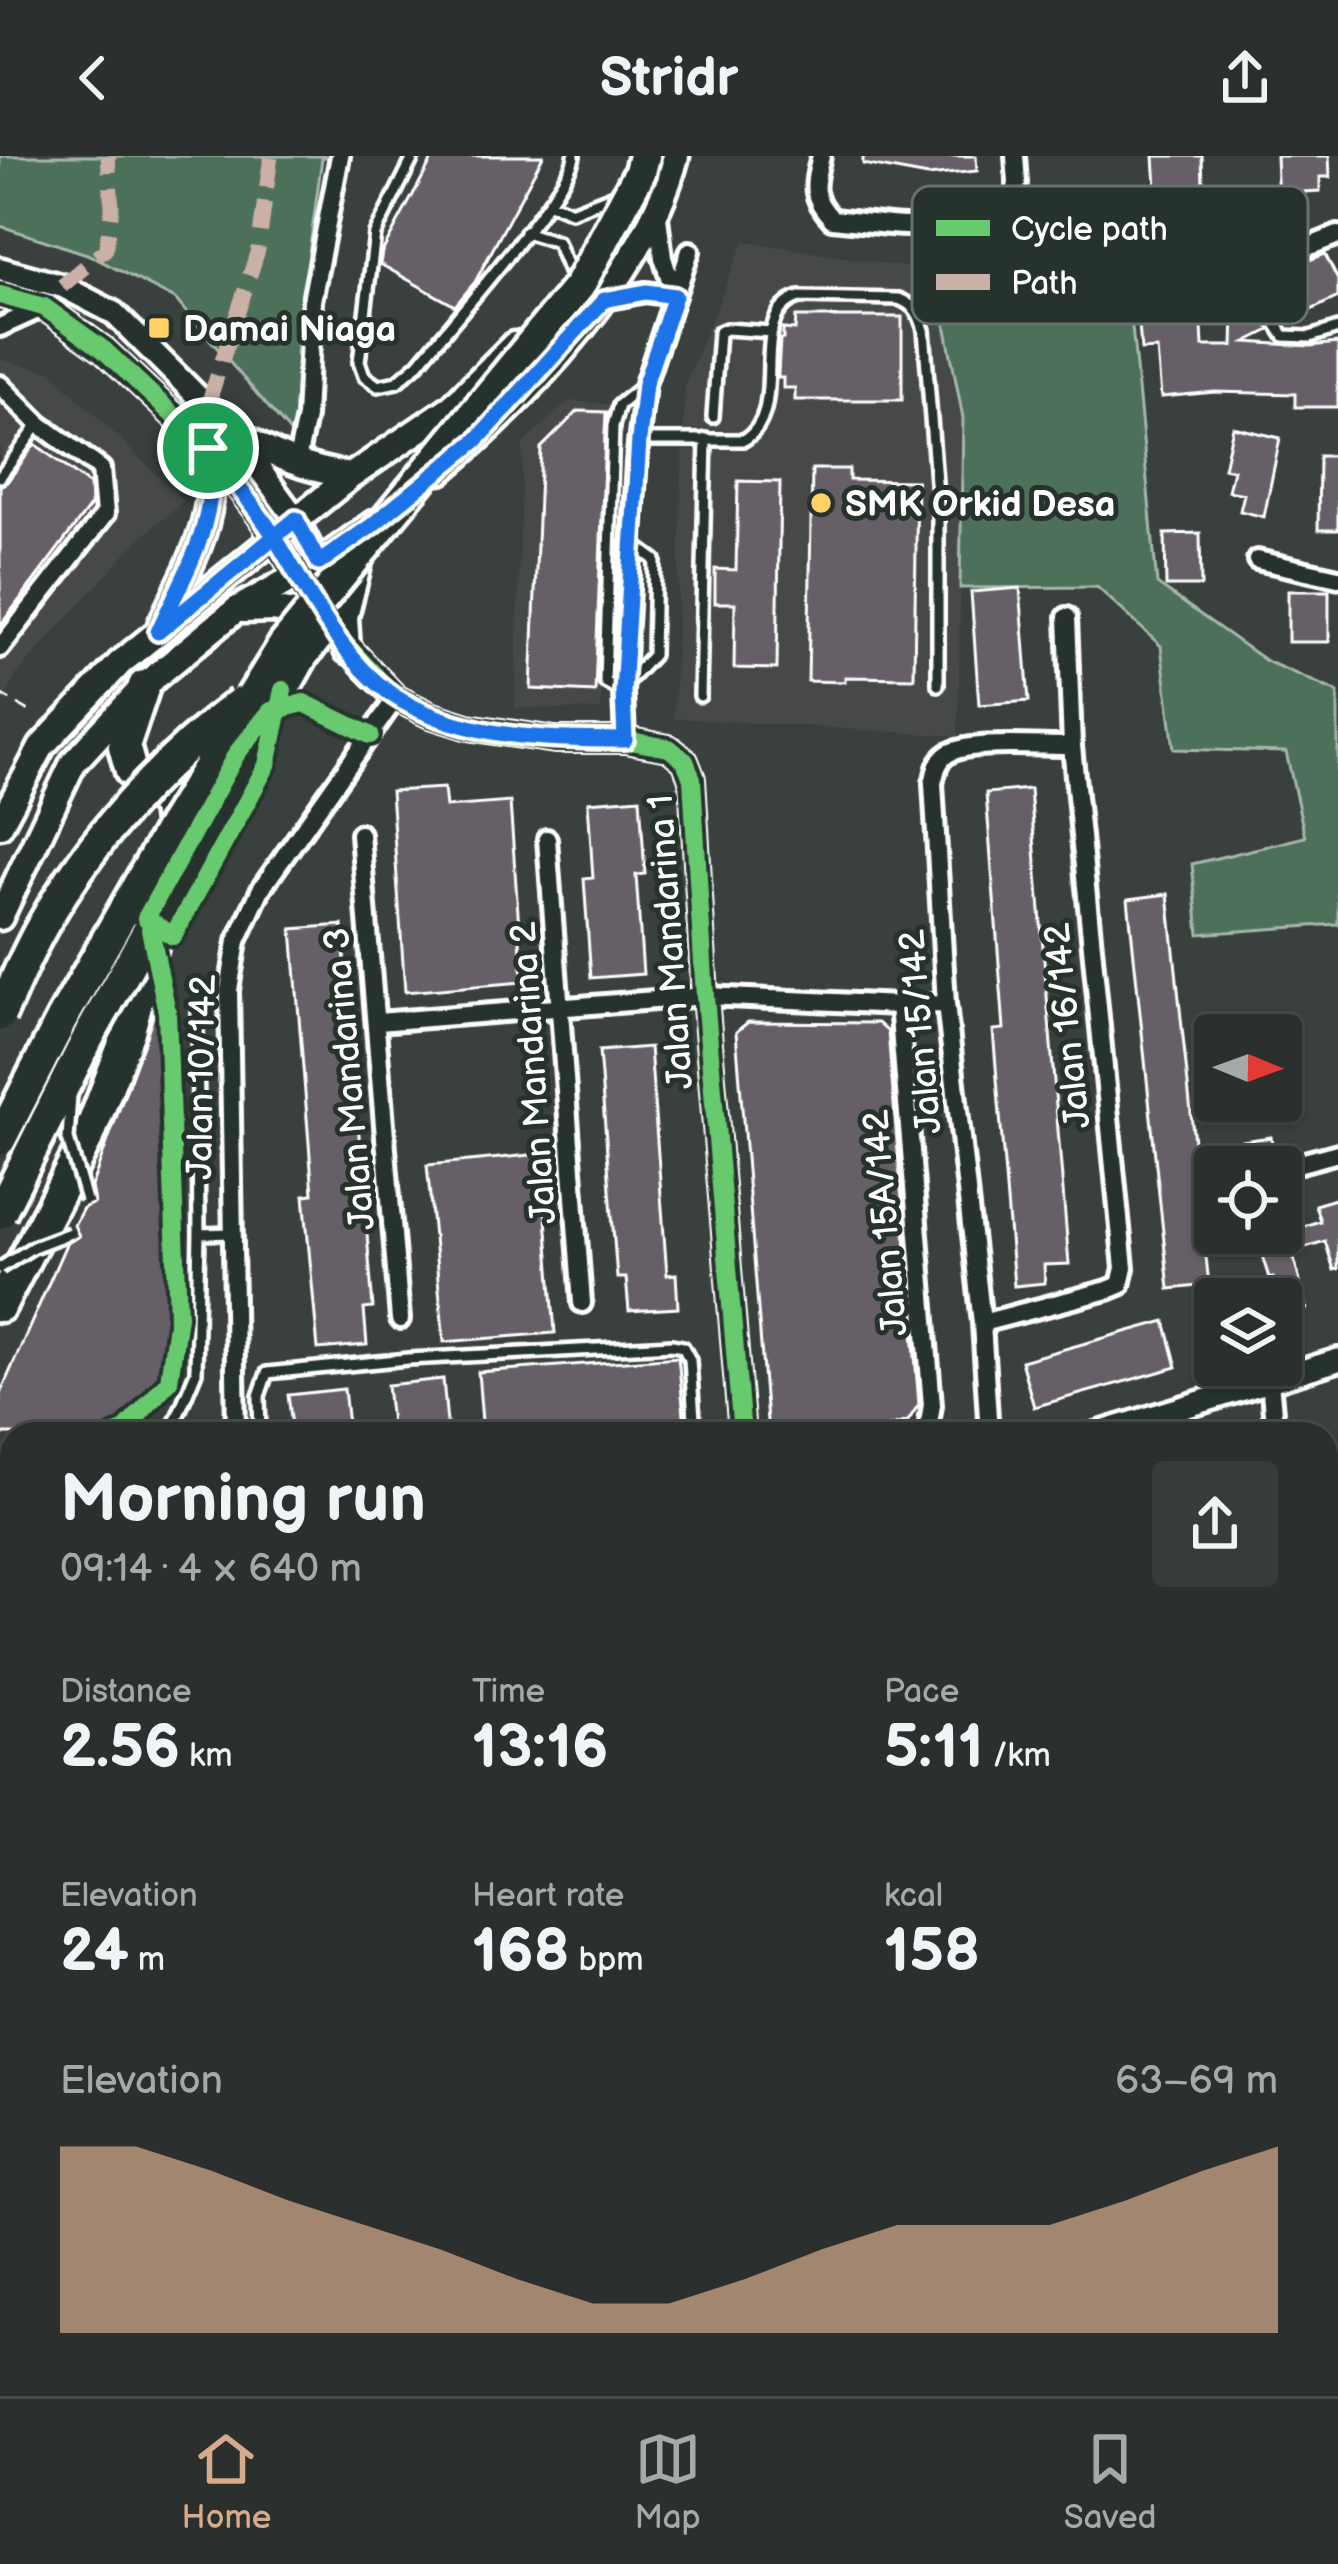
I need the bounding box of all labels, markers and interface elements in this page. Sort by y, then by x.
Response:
icon: back [60,45,126,111]
icon: share [1212,45,1278,111]
text: Stridr [600,46,738,111]
legend [912,186,1308,324]
text: Cycle path [1011,210,1168,250]
text: Path [1011,264,1078,304]
place label: Damai Niaga [183,309,396,352]
marker: Damai Niaga [146,315,172,341]
pin [157,397,259,499]
icon: arrive [175,415,241,481]
place label: SMK Orkid Desa [845,484,1115,527]
marker: SMK Orkid Desa [808,490,834,516]
street label: Jalan Mandarina 1 [640,793,703,1091]
street label: Jalan Mandarina 2 [502,920,566,1225]
street label: Jalan 16/142 [1036,921,1101,1130]
street label: Jalan Mandarina 3 [316,926,385,1232]
street label: Jalan 15/142 [891,928,952,1136]
street label: Jalan 10/142 [179,974,226,1180]
north arrow [1194,1014,1302,1122]
map controls [1194,1014,1302,1386]
street label: Jalan 15A/142 [855,1108,918,1338]
button: locate [1194,1146,1302,1254]
button: layers [1194,1278,1302,1386]
text: Morning run [60,1461,426,1540]
button: share [1152,1461,1278,1587]
text: 09:14 · 4 × 640 m [60,1546,362,1593]
text: Distance [60,1672,192,1712]
text: Time [472,1672,545,1712]
text: Pace [884,1672,959,1712]
text: 2.56 [60,1712,180,1784]
text: 13:16 [472,1712,608,1784]
text: 5:11 [884,1712,984,1784]
text: km [180,1736,233,1776]
text: /km [984,1736,1051,1776]
text: Elevation [60,1876,198,1916]
text: Heart rate [472,1876,624,1916]
text: kcal [884,1876,943,1916]
text: 24 [60,1916,129,1988]
text: 168 [472,1916,570,1988]
text: 158 [884,1916,980,1988]
text: m [129,1940,165,1980]
text: bpm [570,1940,644,1980]
text: Elevation [60,2058,223,2105]
text: 63–69 m [1115,2058,1278,2105]
tab: Home [182,2426,271,2538]
tab: Map [634,2426,701,2538]
tab: Saved [1064,2426,1156,2538]

